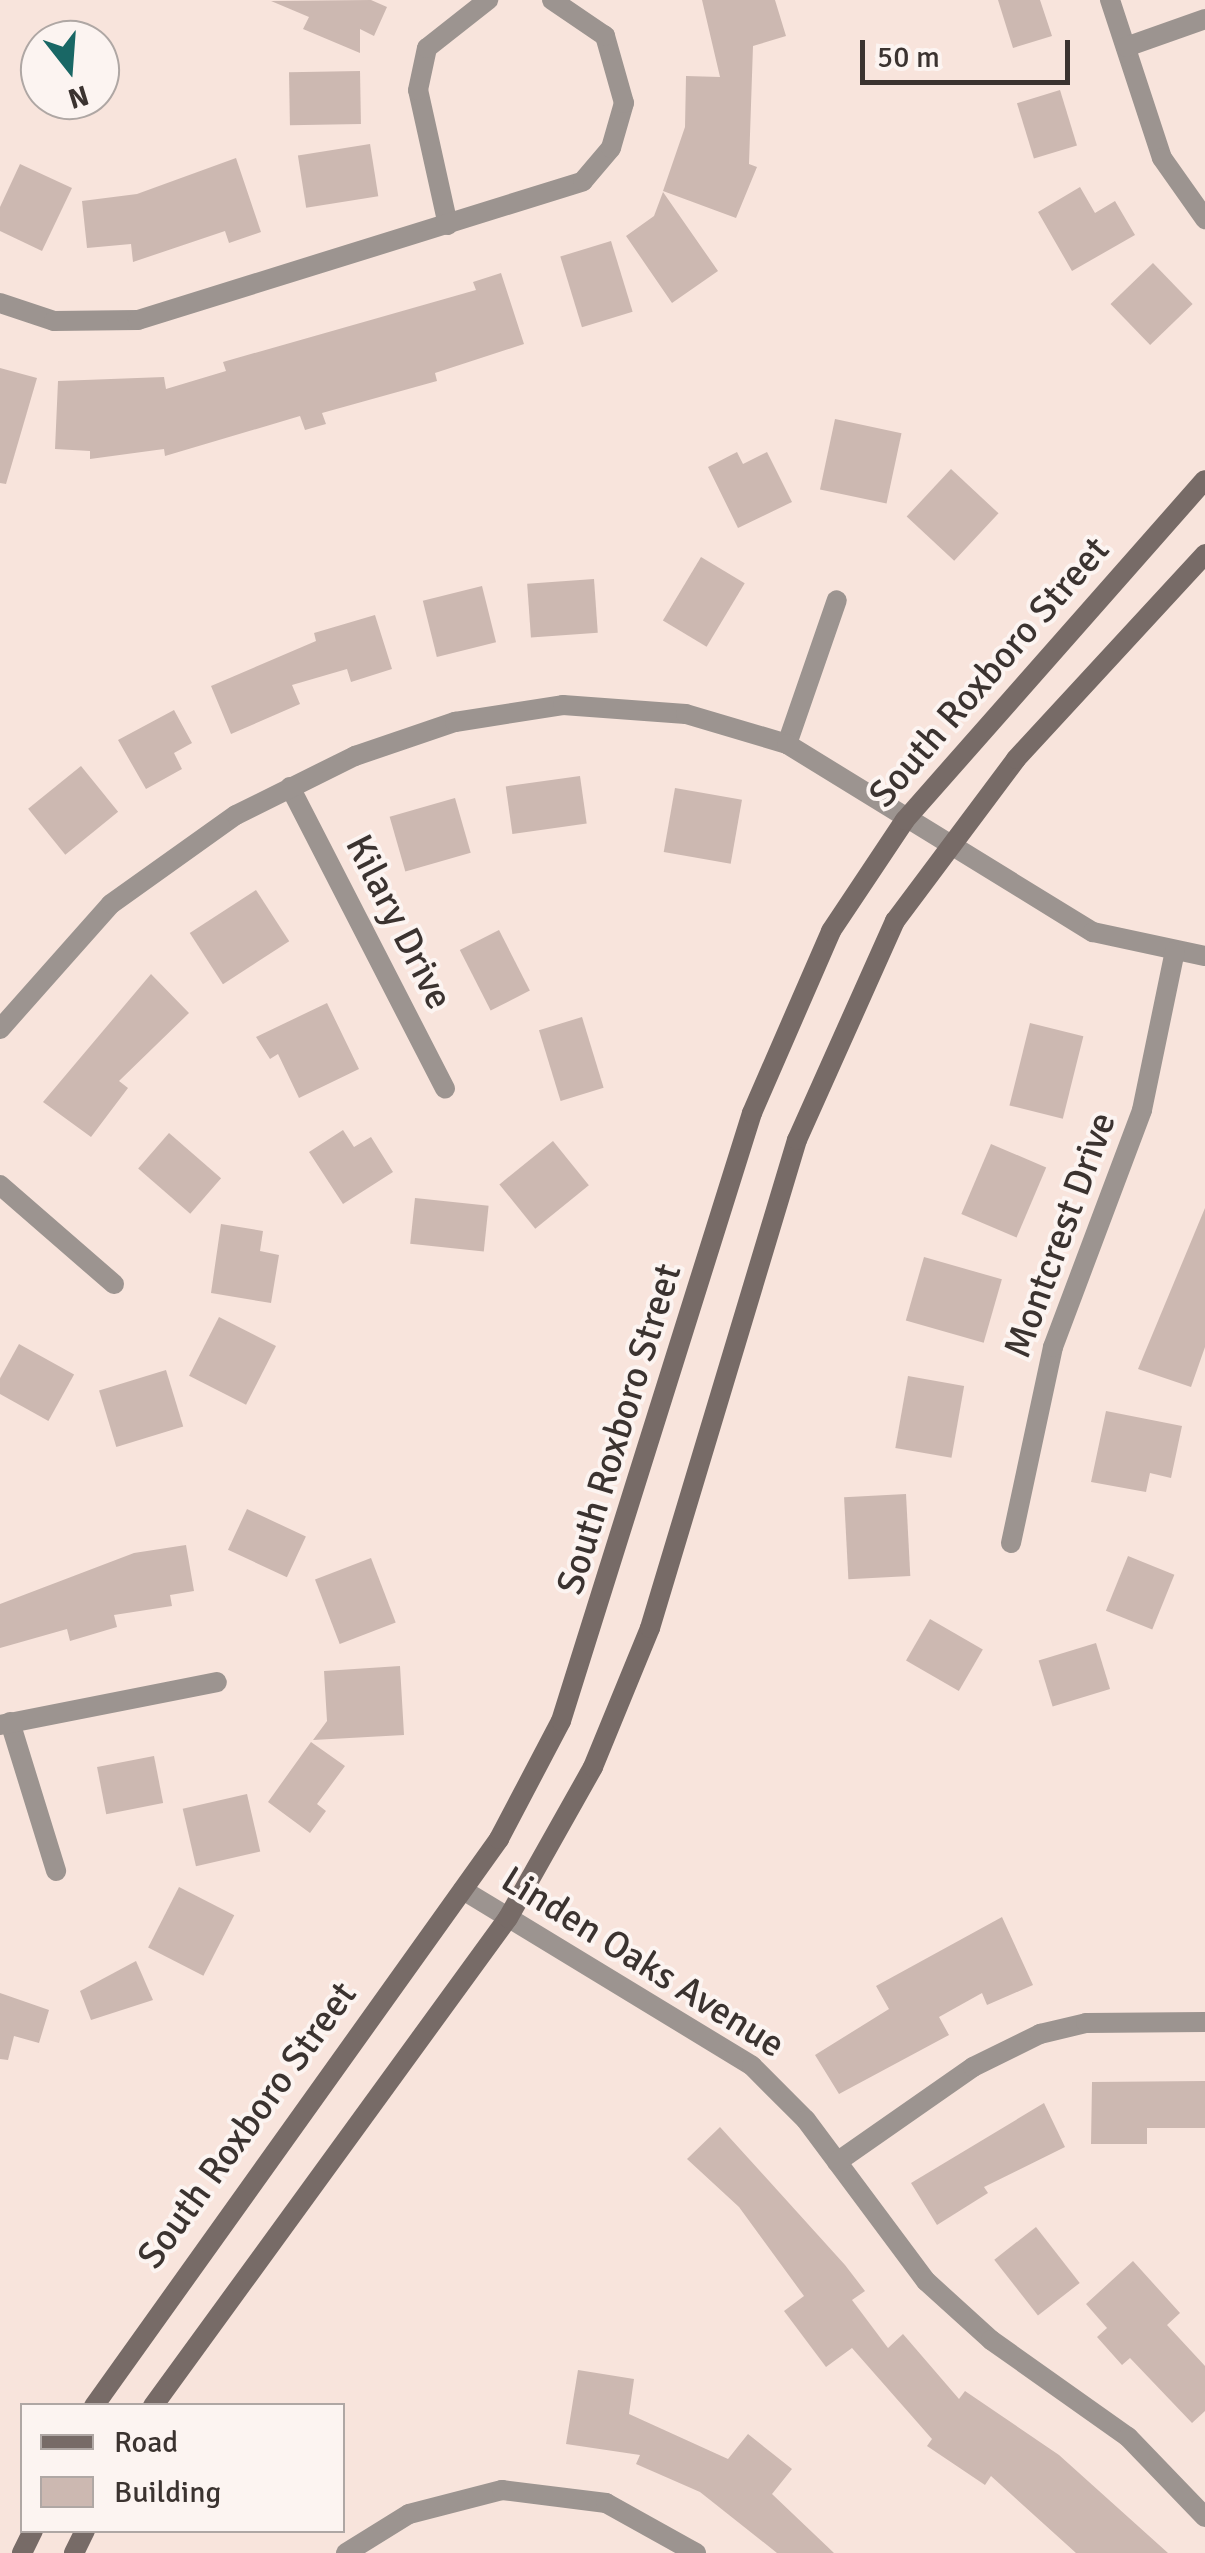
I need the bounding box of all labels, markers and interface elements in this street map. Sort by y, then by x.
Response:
north arrow [20,20,120,120]
scale bar [865,20,1075,82]
text: 50 m [877,39,940,76]
text: N [64,78,92,116]
street label: South Roxboro Street [859,528,1119,816]
street label: Kilary Drive [336,827,462,1017]
street label: Montcrest Drive [995,1106,1125,1364]
street label: South Roxboro Street [547,1258,691,1600]
street label: Linden Oaks Avenue [493,1857,793,2067]
street label: South Roxboro Street [128,1973,366,2277]
legend [20,2403,345,2533]
text: Road [114,2424,178,2461]
text: Building [114,2474,221,2511]

